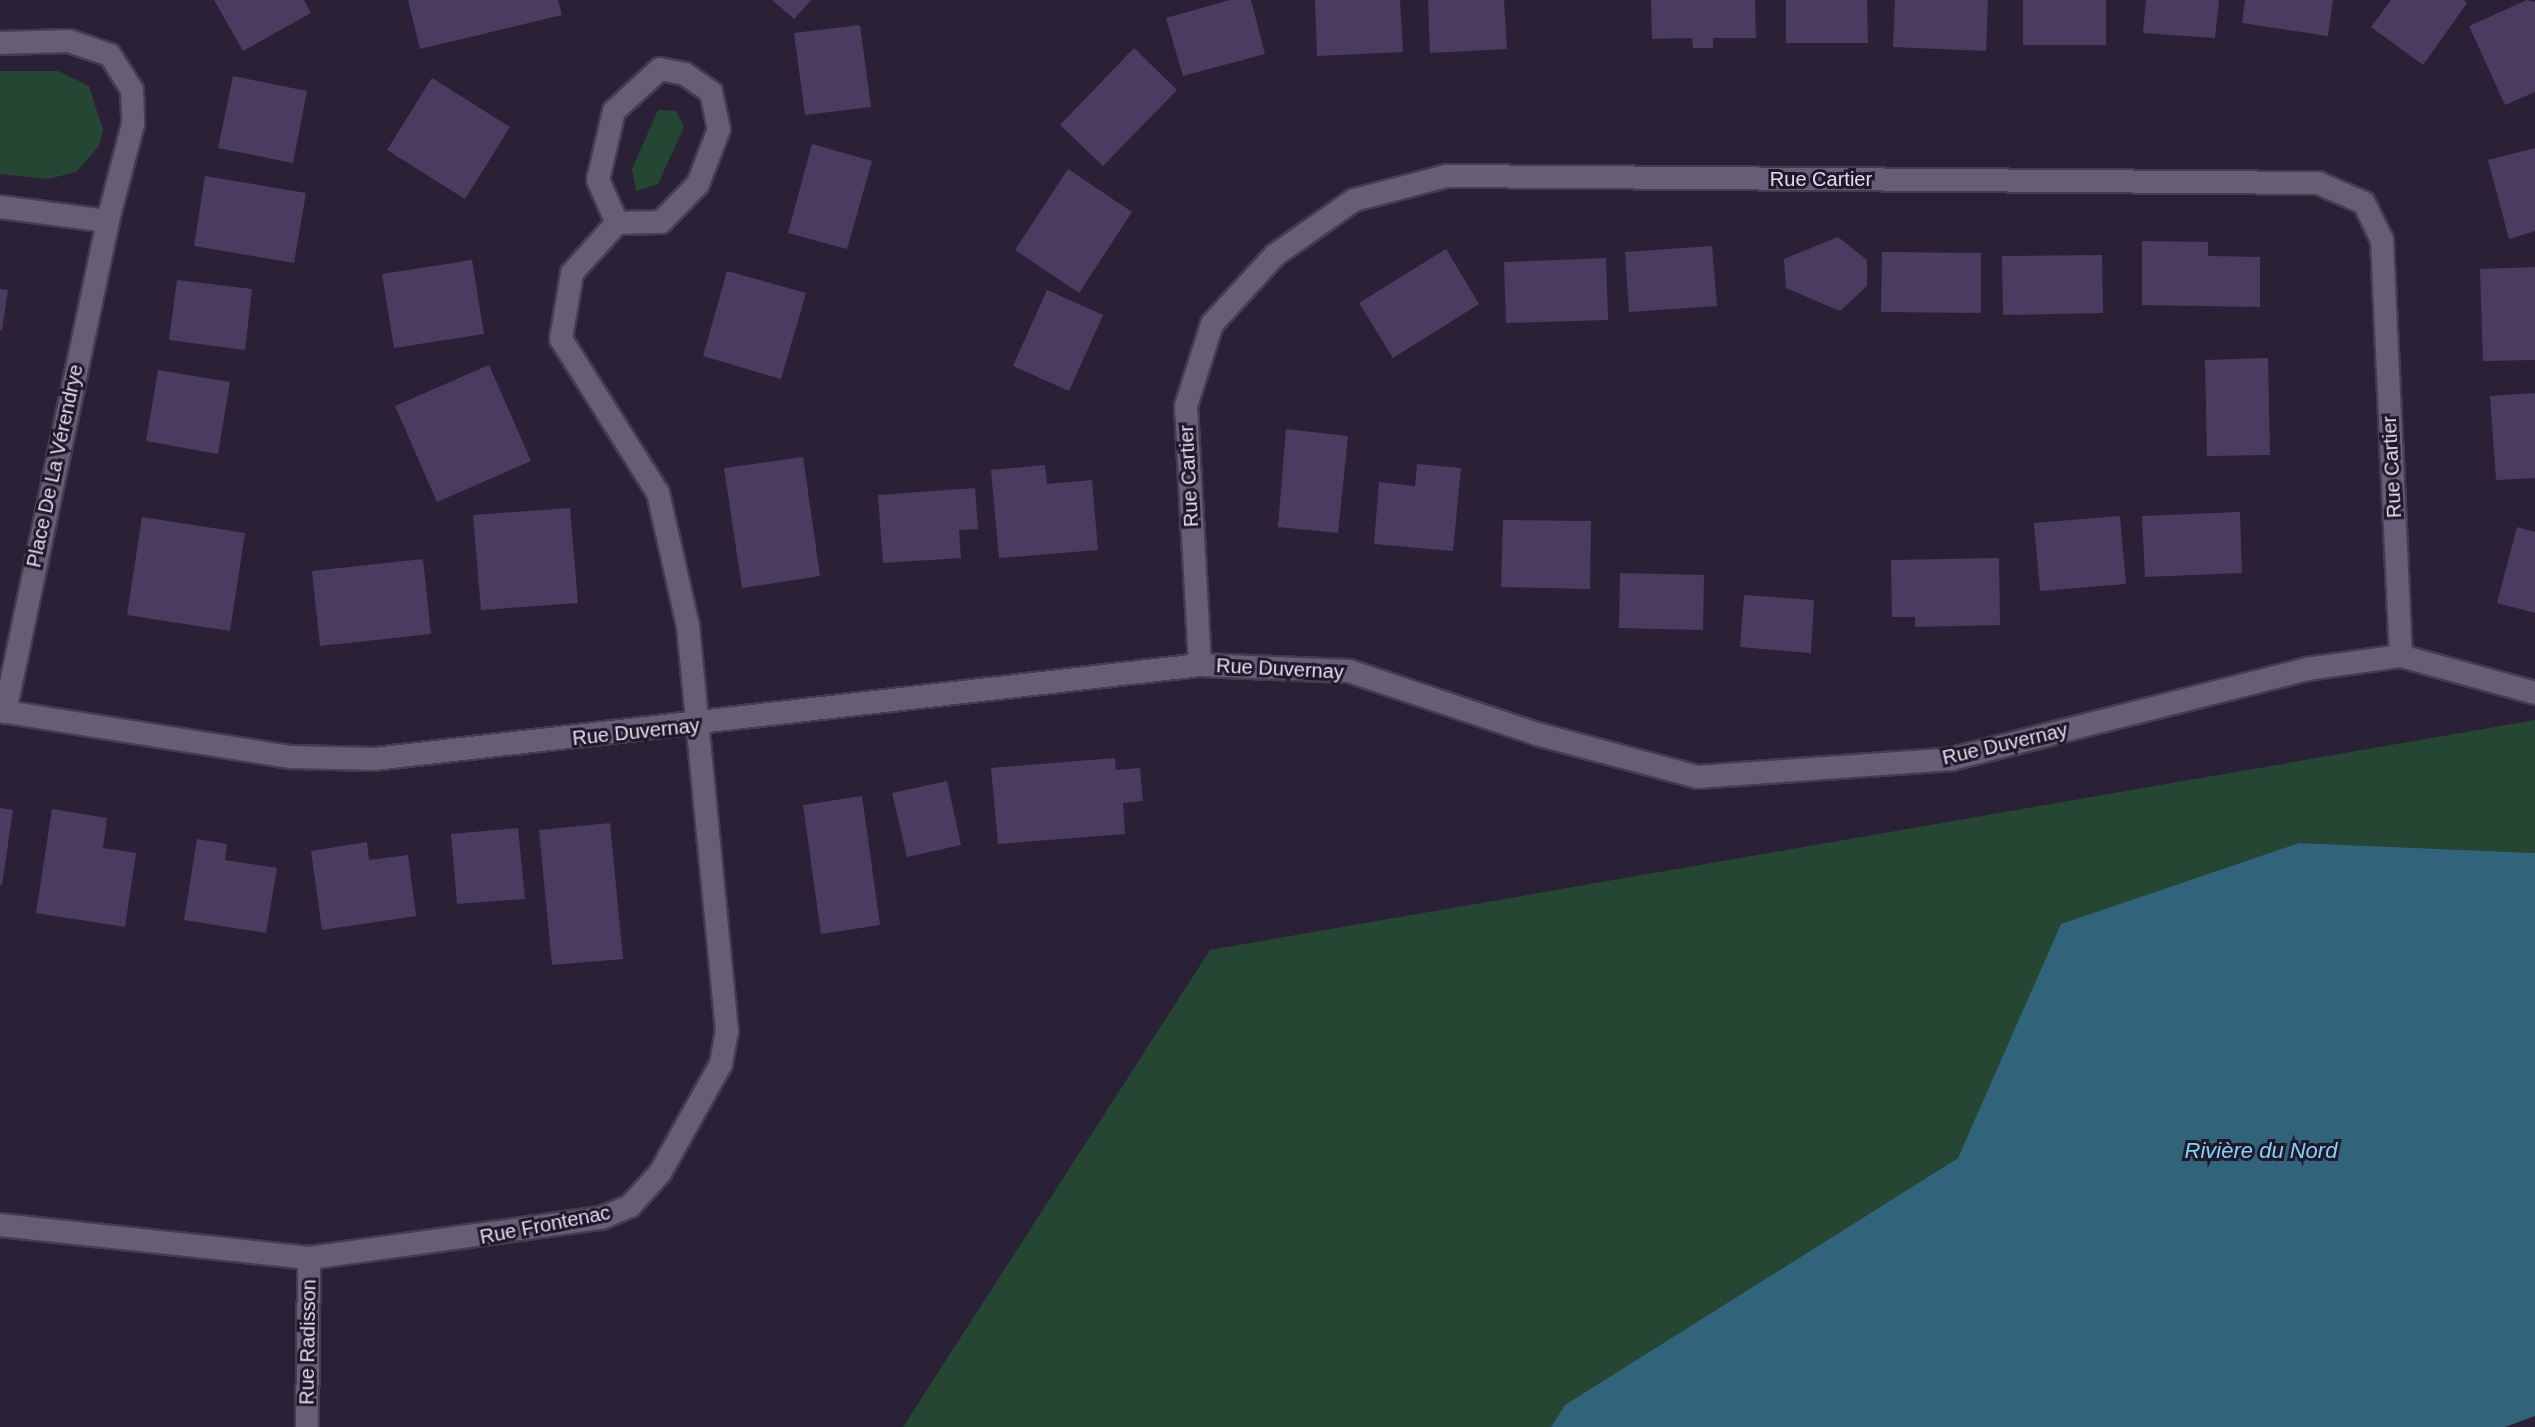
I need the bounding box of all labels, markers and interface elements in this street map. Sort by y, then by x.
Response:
street label: Rue Cartier [1770,167,1872,191]
street label: Place De La Vérendrye [22,362,88,570]
street label: Rue Cartier [2377,415,2407,519]
street label: Rue Cartier [1174,424,1204,528]
street label: Rue Duvernay [1216,654,1344,684]
street label: Rue Duvernay [571,713,701,751]
street label: Rue Duvernay [1940,718,2070,770]
water label: Rivière du Nord [2185,1138,2337,1164]
street label: Rue Frontenac [478,1201,612,1249]
street label: Rue Radisson [295,1279,321,1405]

